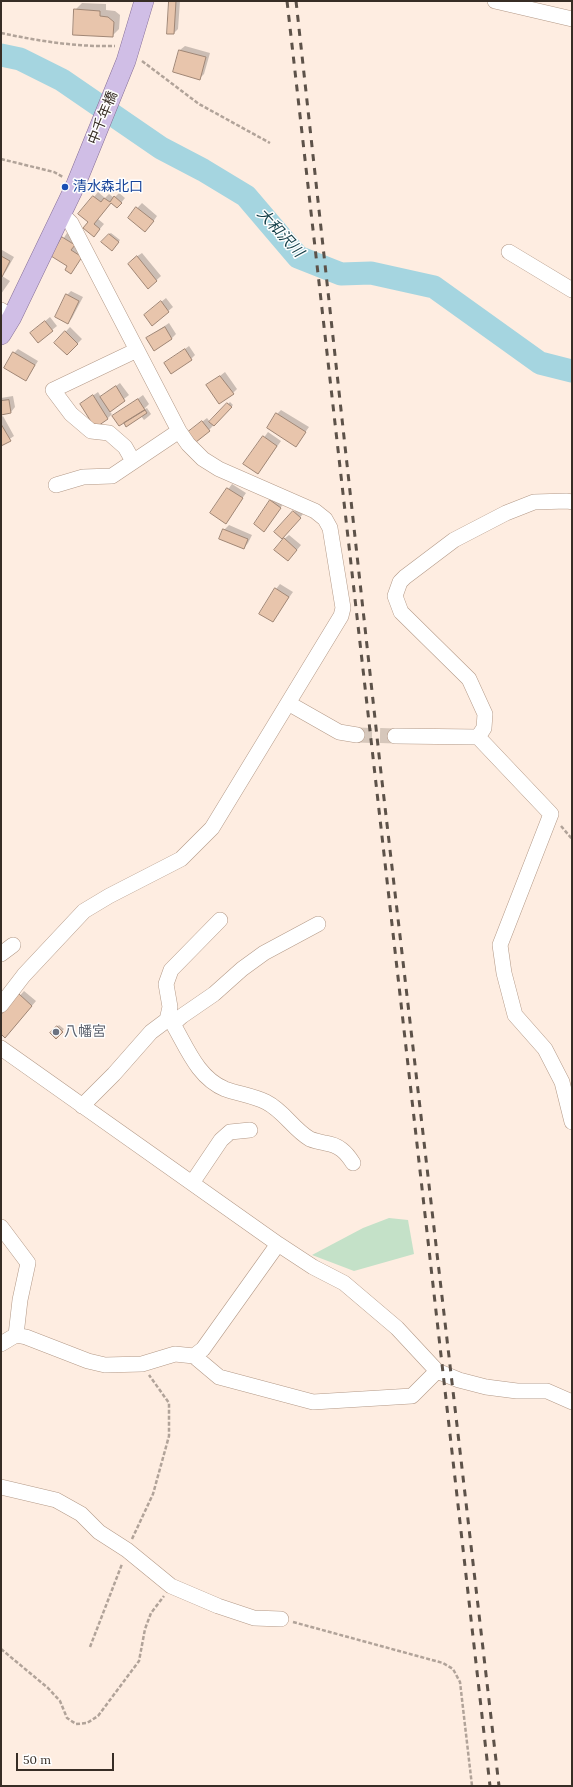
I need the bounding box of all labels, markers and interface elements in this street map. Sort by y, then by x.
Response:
street label: 中千年橋 [85,89,121,147]
place label: 清水森北口 [73,179,143,195]
marker: 清水森北口 [60,182,70,192]
water label: 大和沢川 [253,205,307,261]
place label: 八幡宮 [64,1024,106,1040]
marker: 八幡宮 [51,1027,61,1037]
scale bar [18,1745,116,1771]
text: 50 m [23,1752,51,1767]

